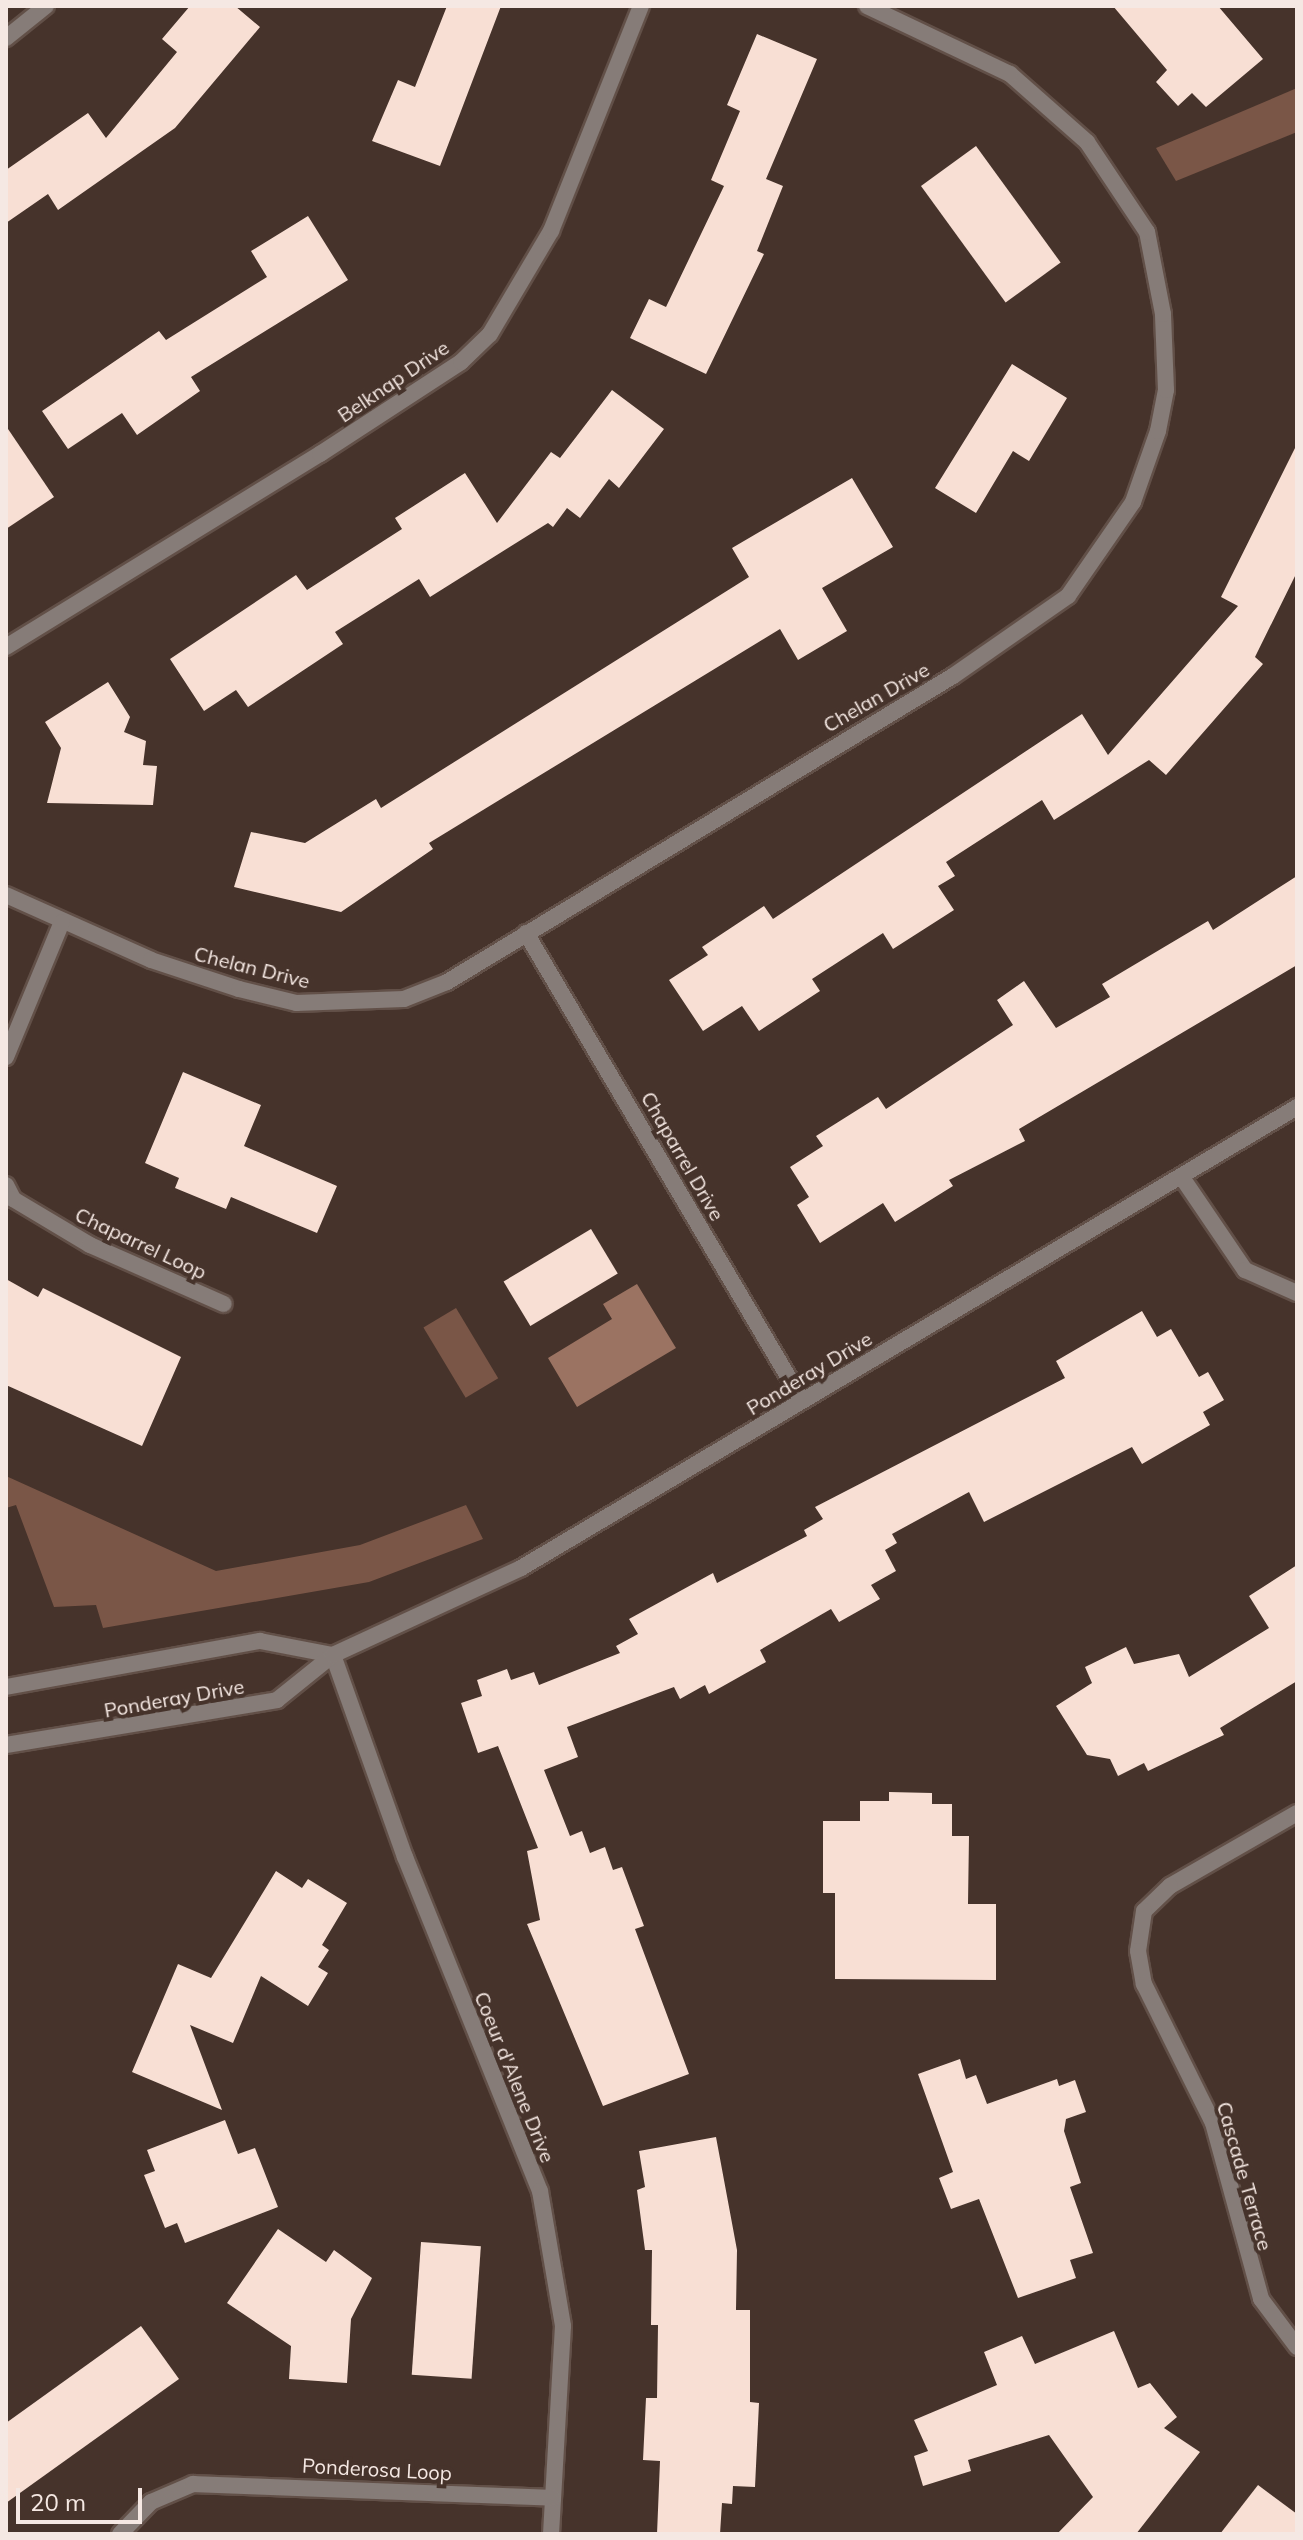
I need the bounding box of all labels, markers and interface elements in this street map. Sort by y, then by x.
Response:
street label: Belknap Drive [333,335,453,427]
street label: Chelan Drive [819,657,933,737]
street label: Chelan Drive [192,941,312,993]
street label: Chaparrel Drive [636,1087,730,1225]
street label: Chaparrel Loop [71,1202,211,1284]
street label: Ponderay Drive [742,1326,876,1420]
street label: Ponderay Drive [102,1674,246,1722]
street label: Coeur d'Alene Drive [470,1988,560,2166]
street label: Cascade Terrace [1212,2099,1278,2253]
street label: Ponderosa Loop [302,2453,452,2485]
scale bar [20,2472,146,2522]
text: 20 m [30,2487,86,2517]

